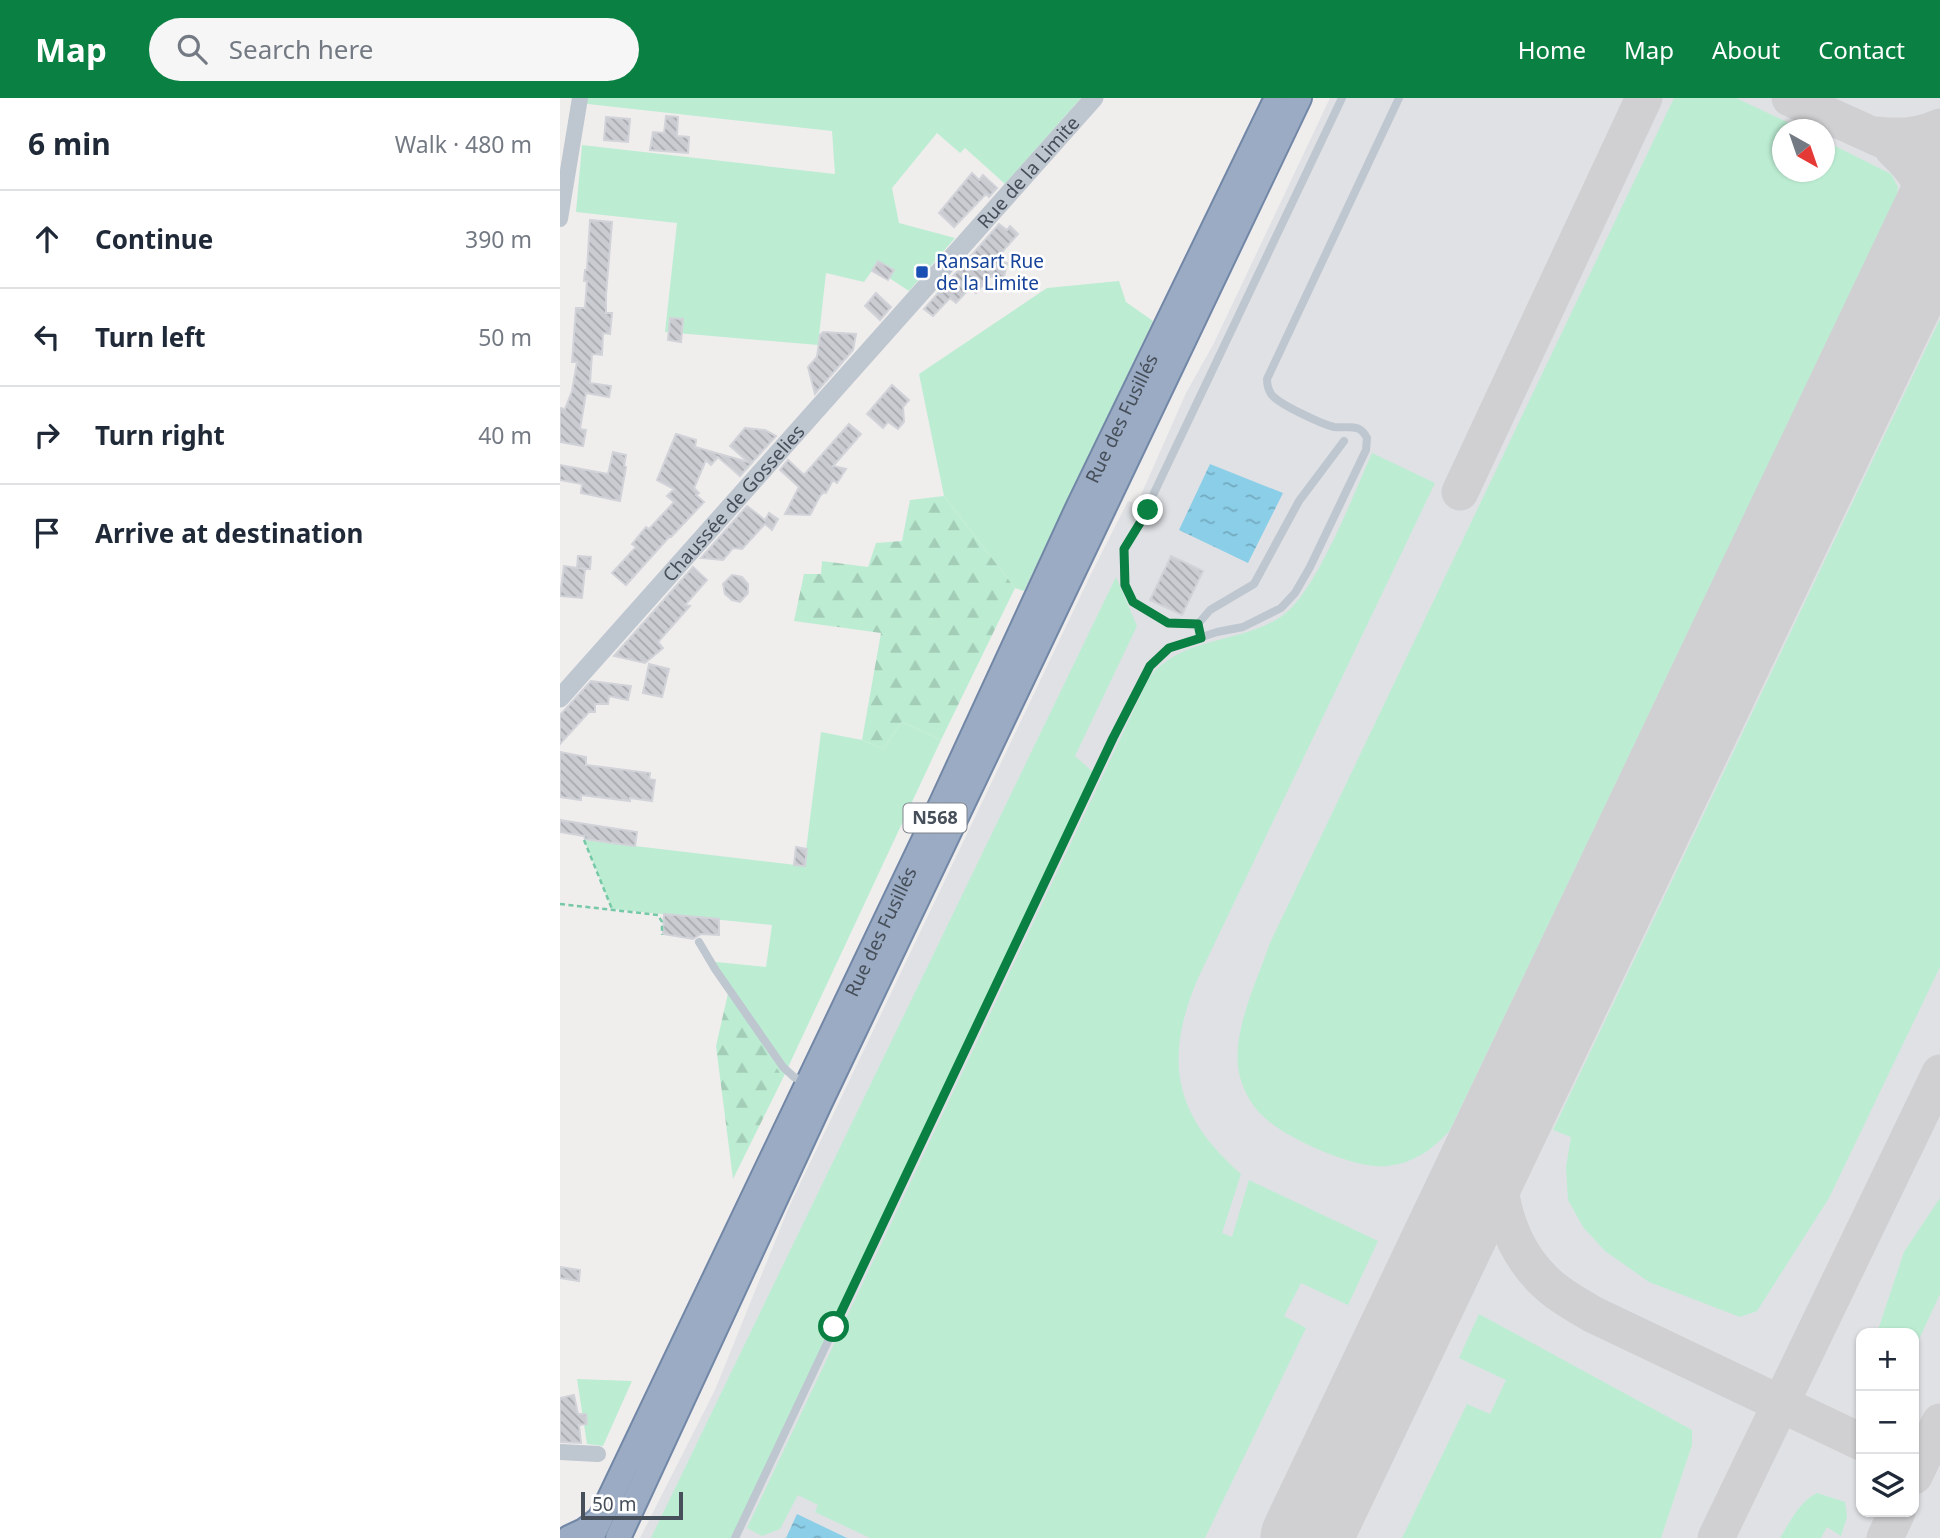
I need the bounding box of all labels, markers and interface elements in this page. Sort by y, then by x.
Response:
search box [149,18,639,81]
text: Map [35,27,107,72]
icon: search [173,30,211,68]
text: Search here [229,31,373,67]
text: Home [1518,33,1586,66]
text: Map [1624,33,1674,66]
text: About [1712,33,1780,66]
text: Contact [1818,33,1905,66]
street label: Rue de la Limite [971,110,1085,234]
north arrow [1772,119,1835,182]
text: 6 min [28,123,111,164]
text: Walk · 480 m [395,128,532,160]
icon: ahead [28,220,66,258]
text: Continue [95,221,213,257]
text: 390 m [465,223,532,255]
place label: Ransart Rue de la Limite [936,248,1044,296]
marker: Ransart Rue de la Limite [914,264,930,280]
icon: left [28,318,66,356]
text: Turn left [95,319,206,355]
text: 50 m [478,321,532,353]
street label: Rue des Fusillés [1079,349,1164,487]
icon: right [28,416,66,454]
text: Turn right [95,417,225,453]
text: 40 m [478,419,532,451]
street label: Chaussée de Gosselies [657,419,810,587]
route end [1132,494,1163,525]
icon: arrive [28,514,66,552]
text: Arrive at destination [95,515,364,551]
road number: N568 [904,804,966,832]
street label: Rue des Fusillés [838,862,923,1001]
route start [818,1311,849,1342]
map controls [1856,1328,1919,1517]
button: + [1856,1328,1919,1391]
button: − [1856,1391,1919,1454]
button: layers [1856,1454,1919,1517]
scale bar [581,1489,682,1521]
text: 50 m [592,1491,636,1517]

